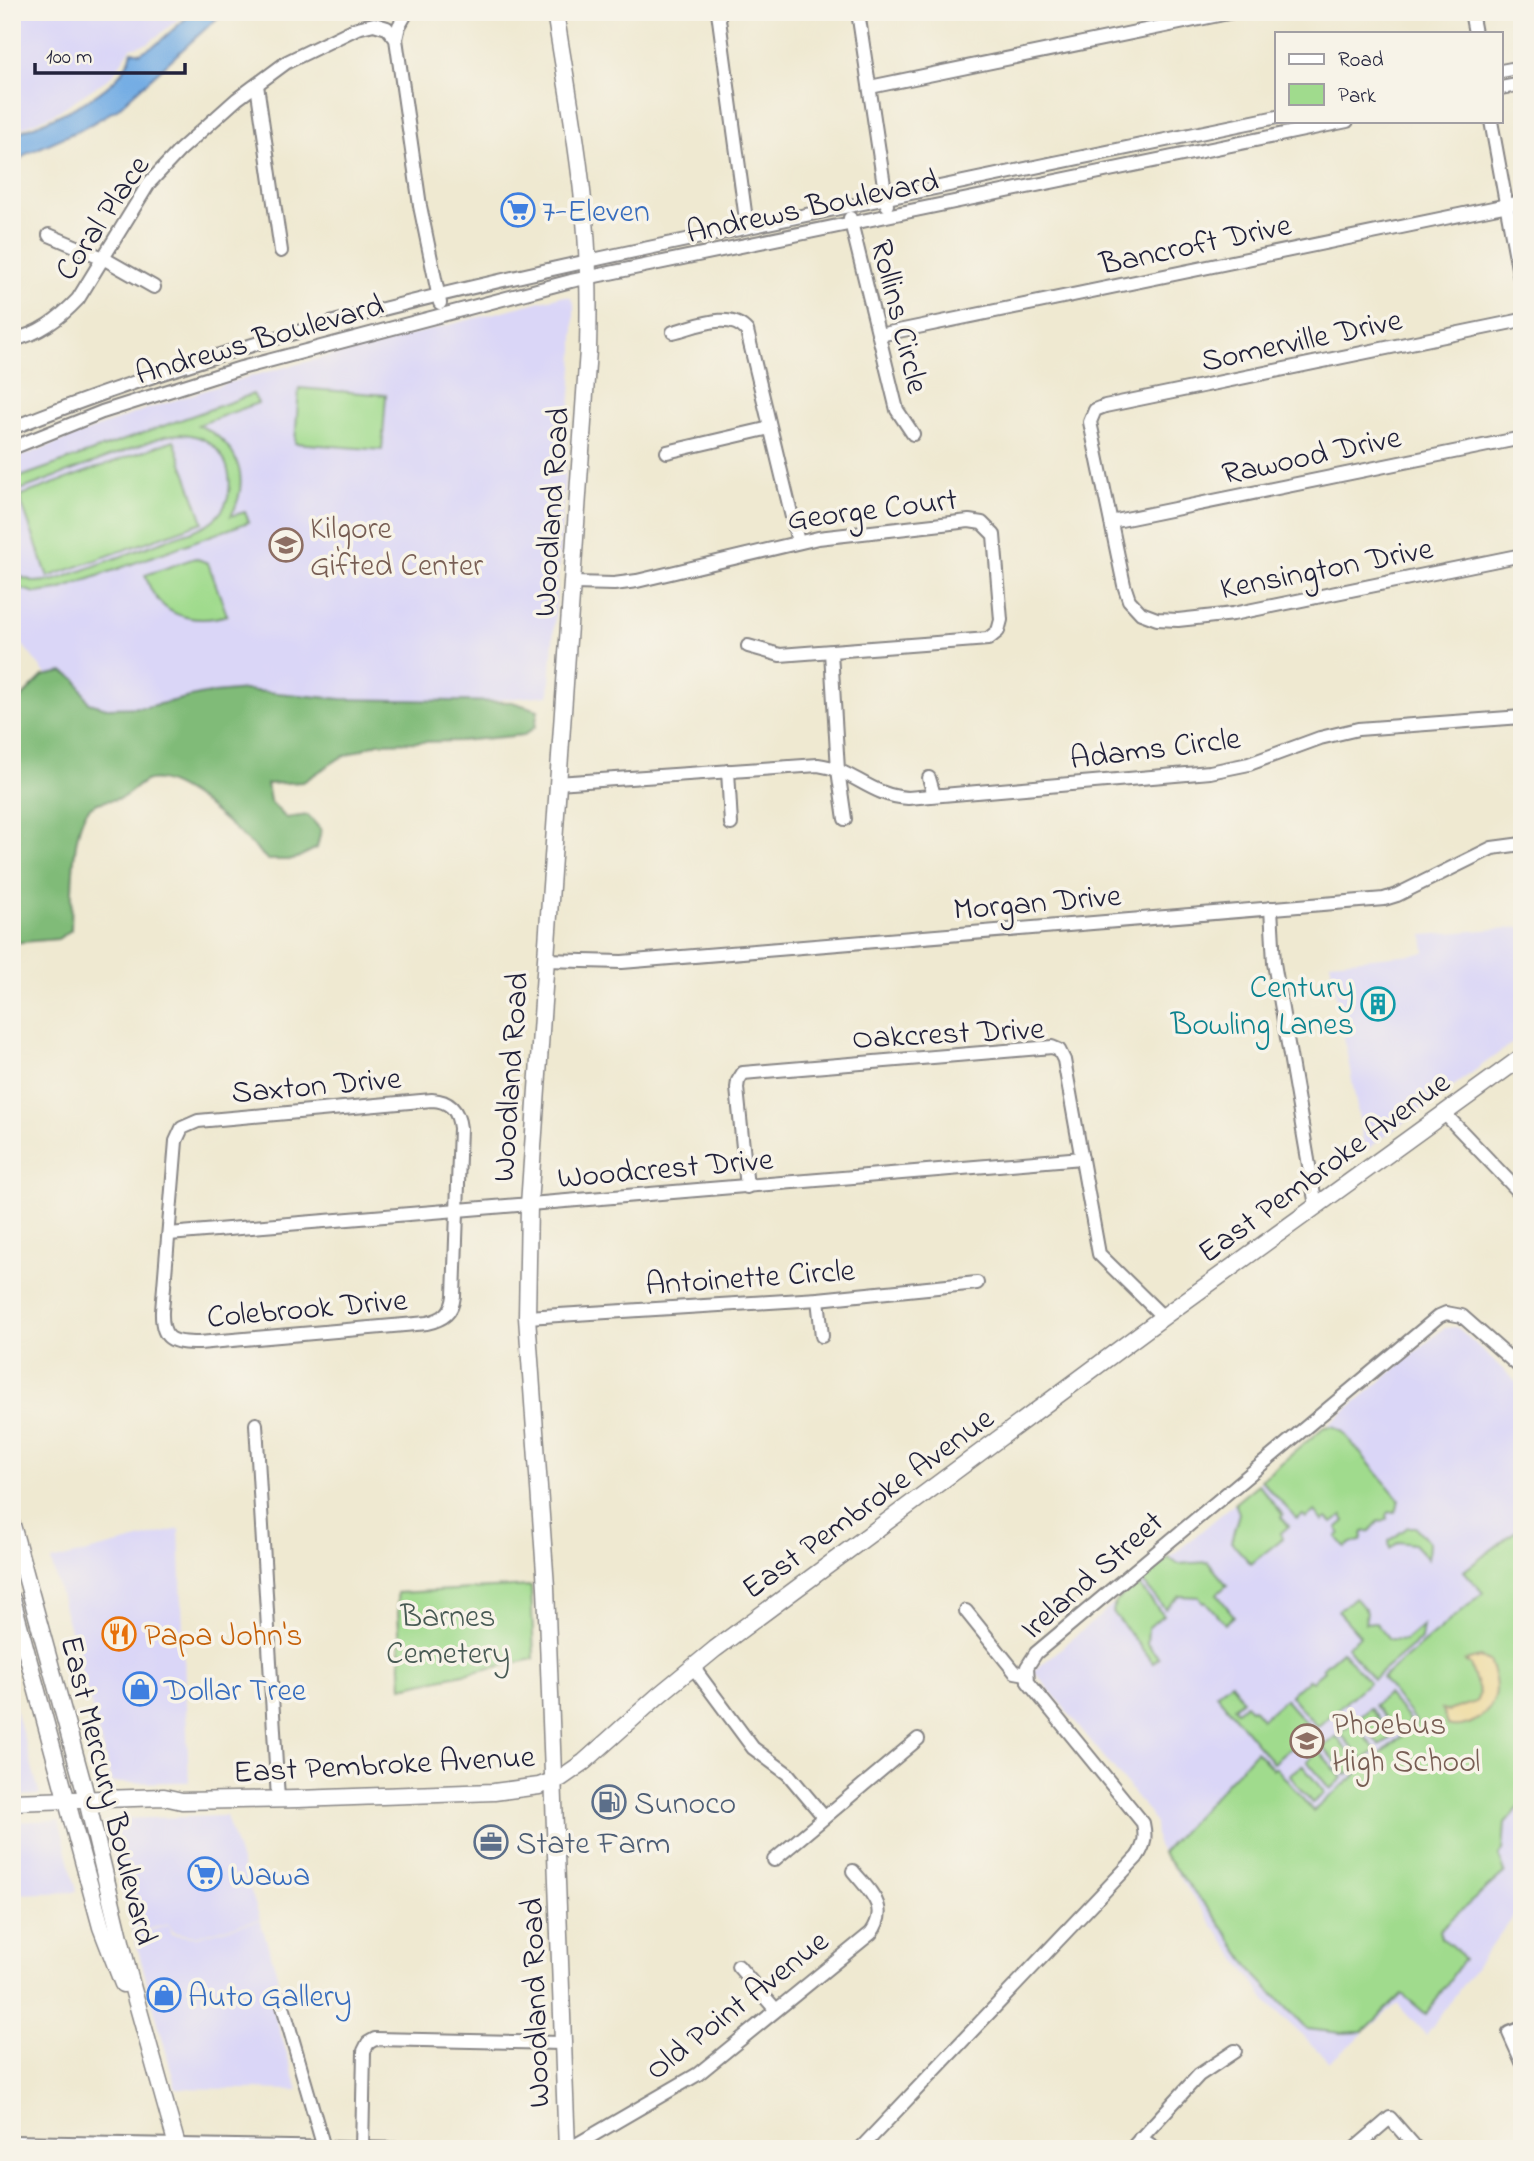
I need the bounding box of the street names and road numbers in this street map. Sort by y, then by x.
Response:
street label: Coral Place [45,146,164,291]
street label: Andrews Boulevard [682,159,943,258]
street label: Bancroft Drive [1095,203,1296,290]
street label: Rollins Circle [856,235,940,399]
street label: Andrews Boulevard [130,283,390,399]
street label: Somerville Drive [1197,298,1407,387]
street label: Woodland Road [523,406,584,619]
street label: Rawood Drive [1218,415,1406,499]
street label: George Court [785,478,960,545]
street label: Kensington Drive [1216,527,1438,614]
street label: Adams Circle [1068,717,1244,784]
street label: Morgan Drive [951,874,1124,935]
street label: Woodland Road [482,971,543,1184]
street label: Oakcrest Drive [851,1007,1046,1064]
street label: Saxton Drive [230,1057,404,1118]
street label: East Pembroke Avenue [1189,1061,1462,1277]
street label: Woodcrest Drive [555,1138,776,1203]
street label: Antoinette Circle [644,1249,857,1310]
street label: Colebrook Drive [205,1278,410,1343]
street label: East Pembroke Avenue [733,1397,1006,1613]
street label: Ireland Street [1011,1501,1176,1652]
street label: East Mercury Boulevard [45,1631,168,1950]
street label: East Pembroke Avenue [232,1735,537,1798]
street label: Woodland Road [510,1897,565,2109]
street label: Old Point Avenue [636,1920,840,2093]

